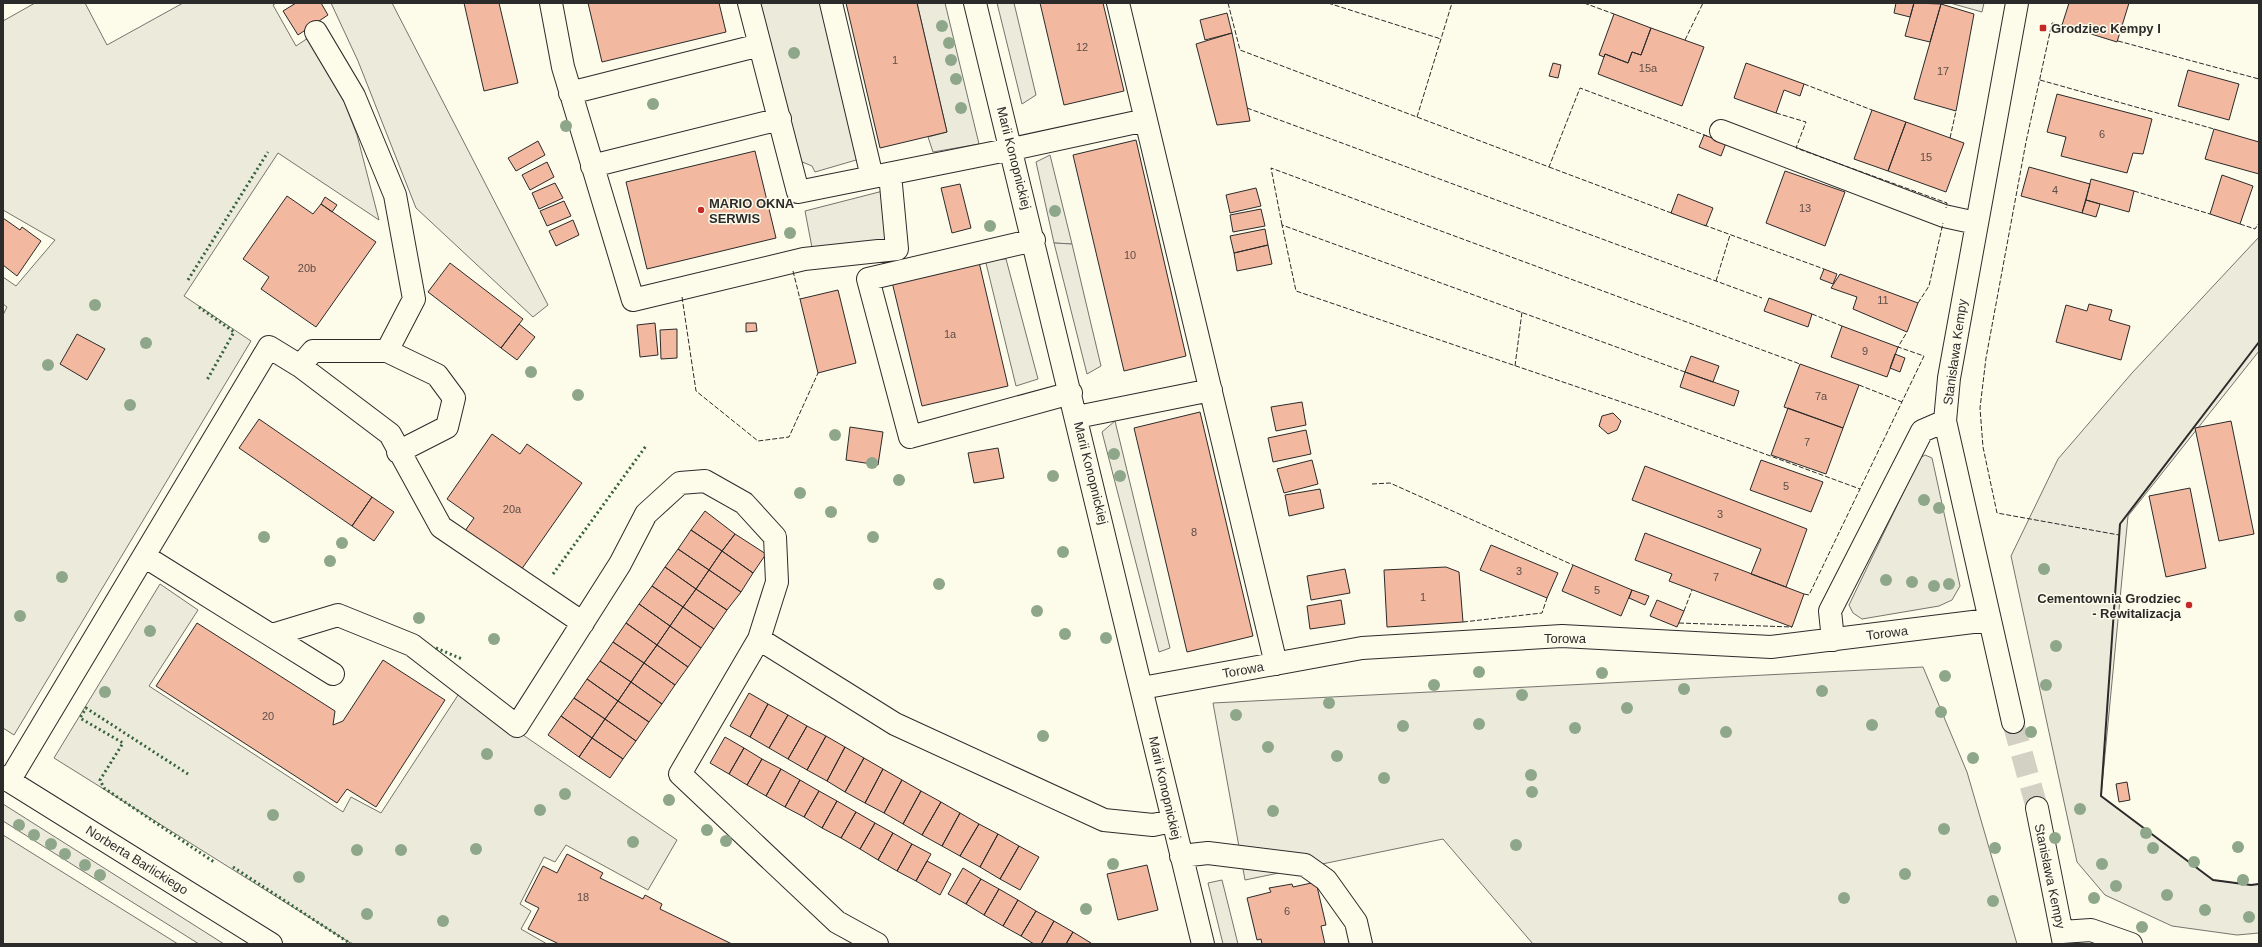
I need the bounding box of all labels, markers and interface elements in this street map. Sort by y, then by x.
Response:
place label: Grodziec Kempy I [2051,21,2161,36]
marker: Grodziec Kempy I [2038,23,2048,33]
house number: 12 [1076,41,1088,53]
house number: 1 [892,54,898,66]
house number: 15a [1639,62,1658,74]
house number: 17 [1937,65,1949,77]
street label: Marii Konopnickiej [994,105,1034,211]
house number: 6 [2099,128,2105,140]
house number: 15 [1920,151,1932,163]
house number: 4 [2052,184,2058,196]
place label: MARIO OKNA SERWIS [709,196,795,226]
house number: 13 [1799,202,1811,214]
marker: MARIO OKNA SERWIS [696,205,706,215]
house number: 10 [1124,249,1136,261]
house number: 20b [298,262,316,274]
house number: 11 [1877,294,1889,306]
street label: Stanisława Kempy [1940,298,1970,406]
house number: 1a [944,328,957,340]
house number: 9 [1862,345,1868,357]
house number: 7a [1815,390,1828,402]
street label: Marii Konopnickiej [1071,420,1111,526]
house number: 7 [1804,436,1810,448]
house number: 5 [1783,480,1789,492]
house number: 20a [503,503,522,515]
house number: 3 [1717,508,1723,520]
house number: 8 [1191,526,1197,538]
house number: 3 [1516,565,1522,577]
house number: 7 [1713,571,1719,583]
house number: 5 [1594,584,1600,596]
house number: 1 [1420,591,1426,603]
place label: Cementownia Grodziec - Rewitalizacja [2037,591,2182,621]
marker: Cementownia Grodziec - Rewitalizacja [2184,600,2194,610]
street label: Torowa [1865,623,1909,643]
street label: Torowa [1544,631,1587,646]
street label: Torowa [1221,659,1266,681]
house number: 20 [262,710,274,722]
street label: Marii Konopnickiej [1146,735,1184,841]
street label: Norberta Barlickiego [83,822,191,898]
street label: Stanisława Kempy [2032,822,2069,930]
house number: 18 [577,891,589,903]
house number: 6 [1284,905,1290,917]

